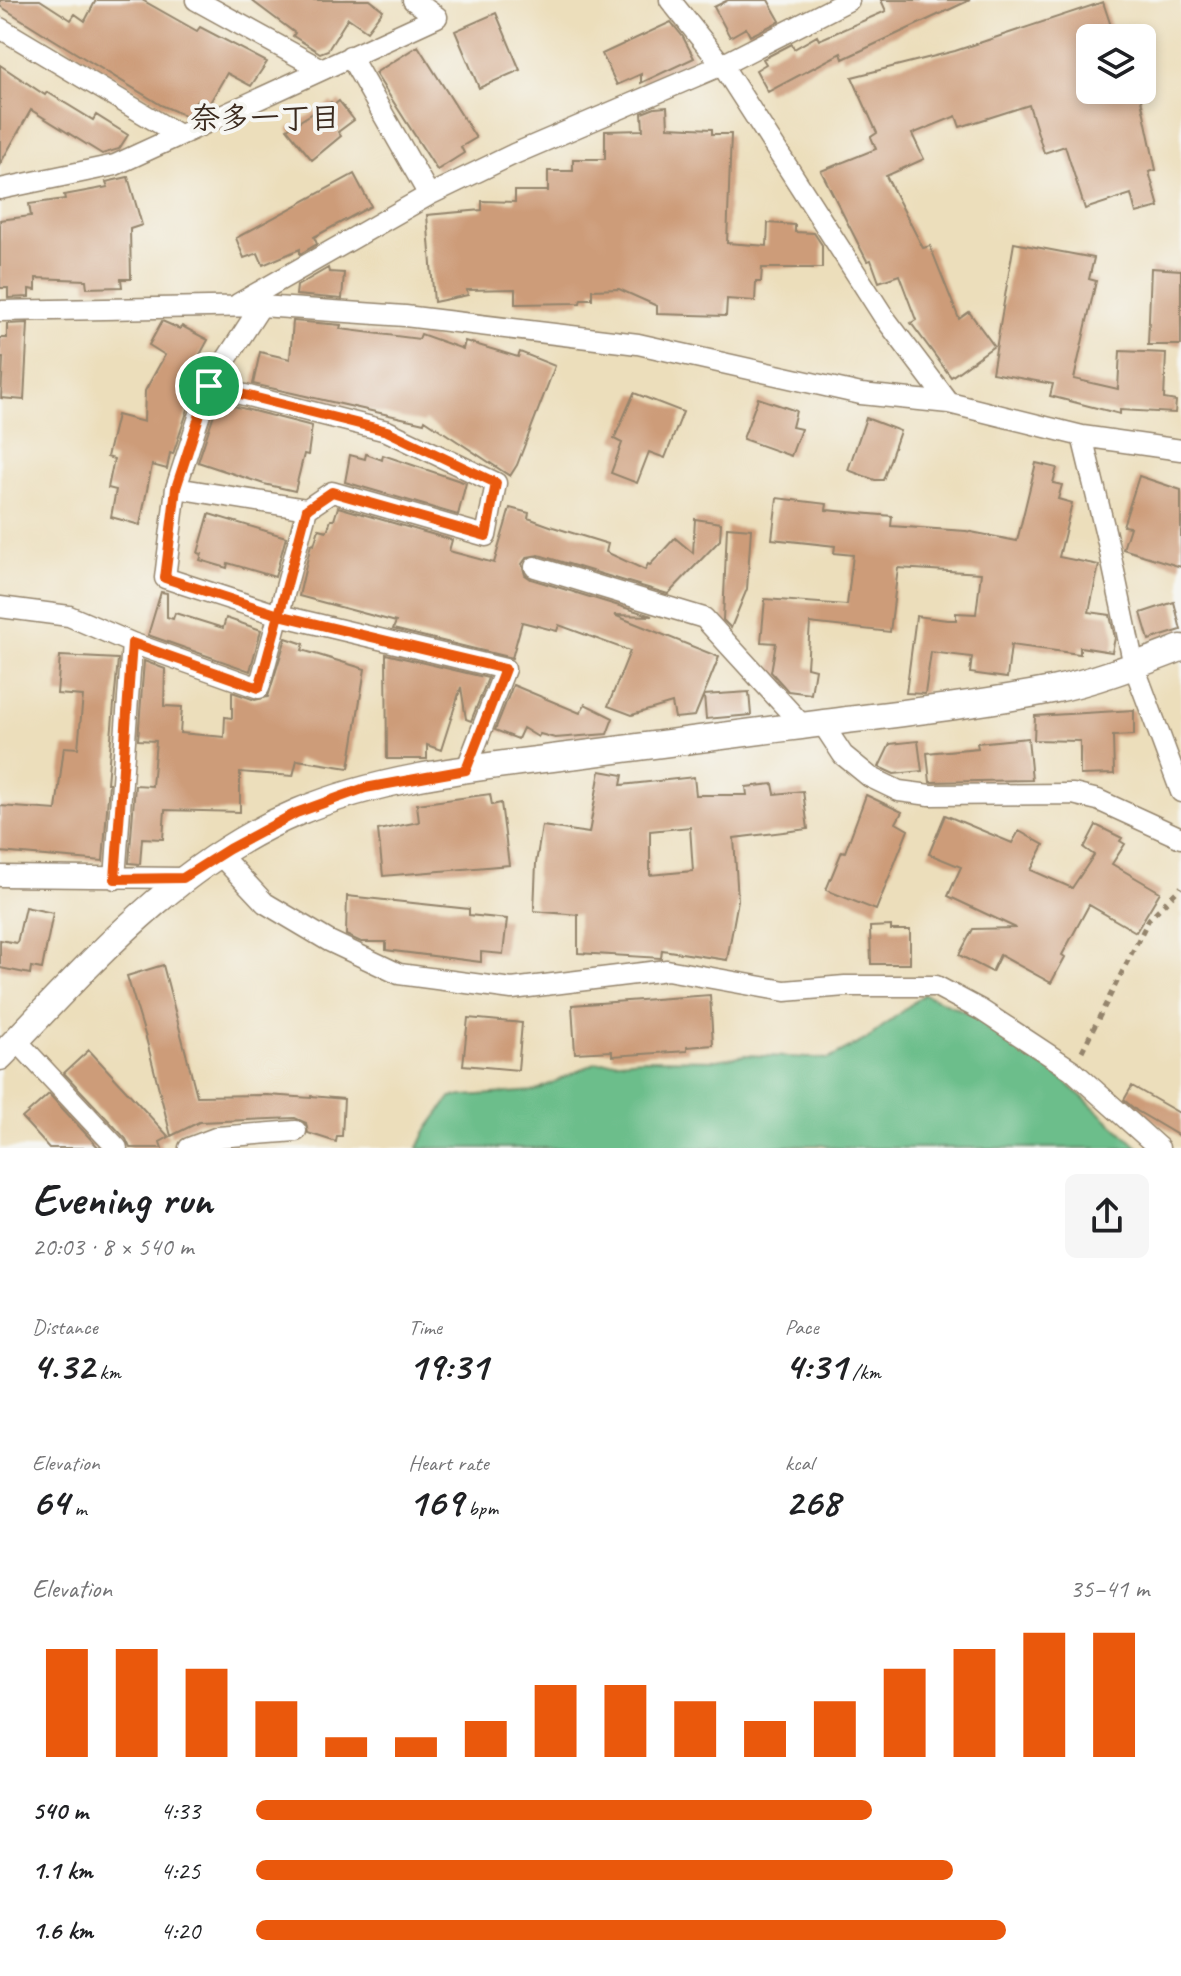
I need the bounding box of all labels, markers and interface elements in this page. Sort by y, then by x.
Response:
map controls [1076,24,1156,104]
button: layers [1076,24,1156,104]
district label: 奈多一丁目 [190,99,340,137]
pin [175,352,243,420]
icon: arrive [187,364,231,408]
text: Evening run [32,1172,212,1227]
button: share [1065,1174,1149,1258]
text: 20:03 · 8 × 540 m [32,1230,193,1263]
text: Distance [32,1313,98,1341]
text: Time [408,1313,442,1341]
text: Pace [785,1313,819,1341]
text: 4.32 [32,1341,94,1391]
text: 19:31 [408,1341,488,1391]
text: 4:31 [785,1341,847,1391]
text: km [94,1358,121,1386]
text: /km [847,1358,881,1386]
text: Elevation [32,1449,100,1477]
text: Heart rate [408,1449,489,1477]
text: kcal [785,1449,814,1477]
text: 64 [32,1477,69,1527]
text: 169 [408,1477,463,1527]
text: 268 [785,1477,840,1527]
text: m [69,1494,87,1522]
text: bpm [463,1494,498,1522]
text: Elevation [32,1572,112,1605]
text: 35–41 m [1070,1572,1149,1605]
text: 540 m [32,1794,88,1827]
text: 4:33 [160,1794,200,1827]
text: 1.1 km [32,1854,92,1887]
text: 4:25 [160,1854,200,1887]
text: 1.6 km [32,1914,93,1947]
text: 4:20 [160,1914,200,1947]

